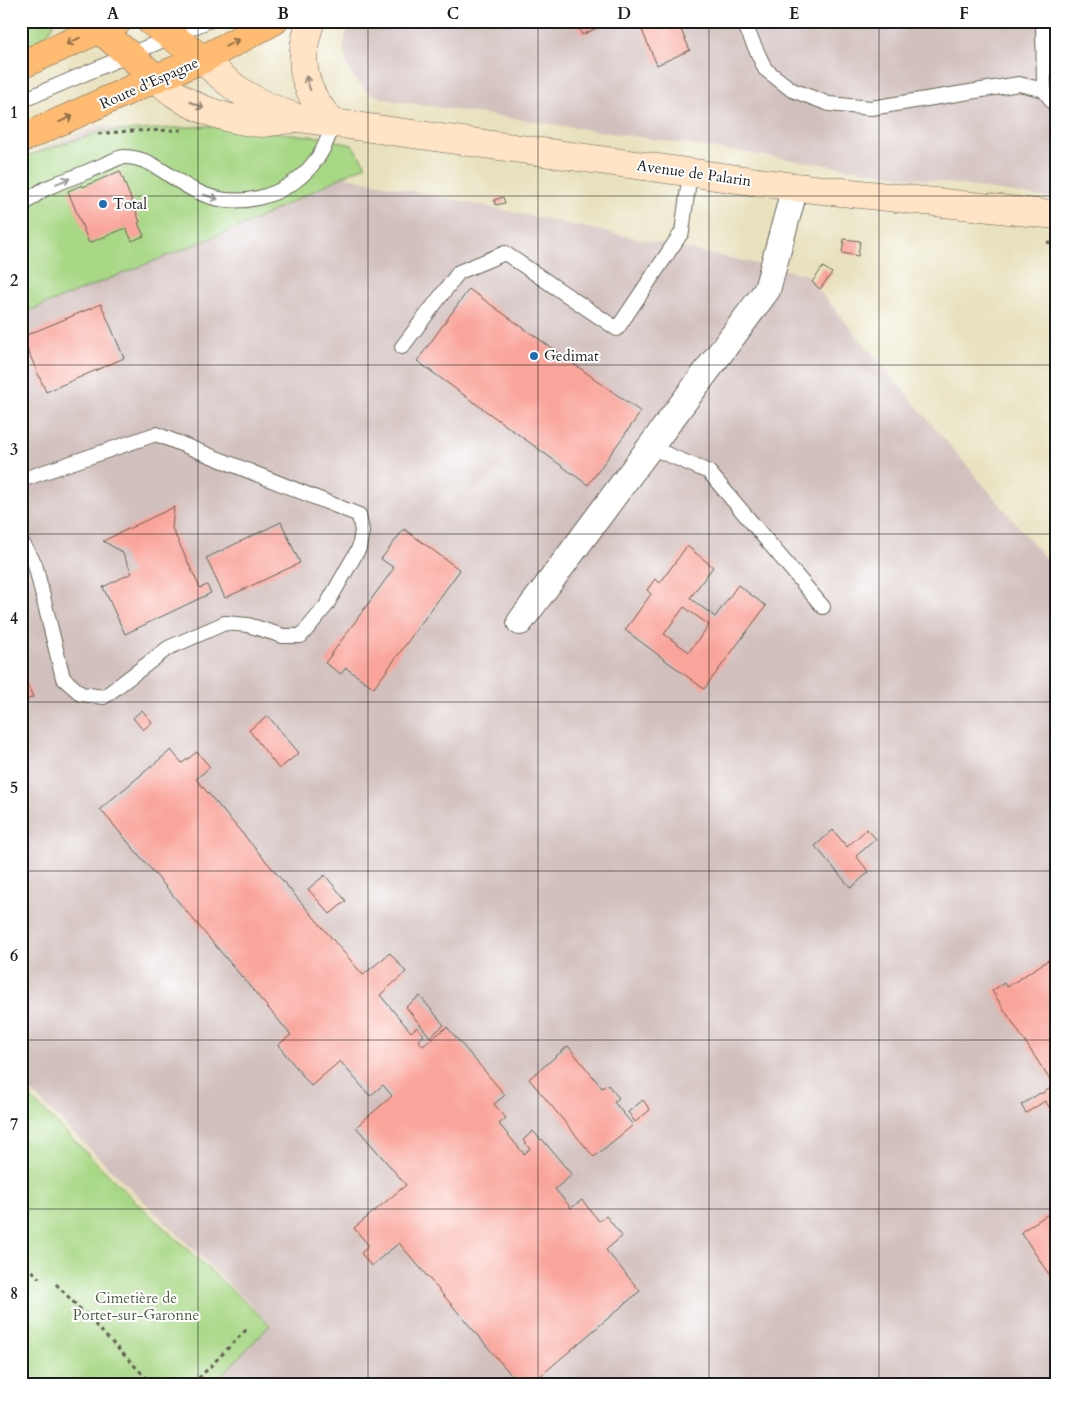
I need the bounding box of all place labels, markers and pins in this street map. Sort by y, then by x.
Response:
place label: Total [113,194,147,214]
marker: Total [97,198,109,210]
place label: Gedimat [544,346,599,366]
marker: Gedimat [528,350,540,362]

